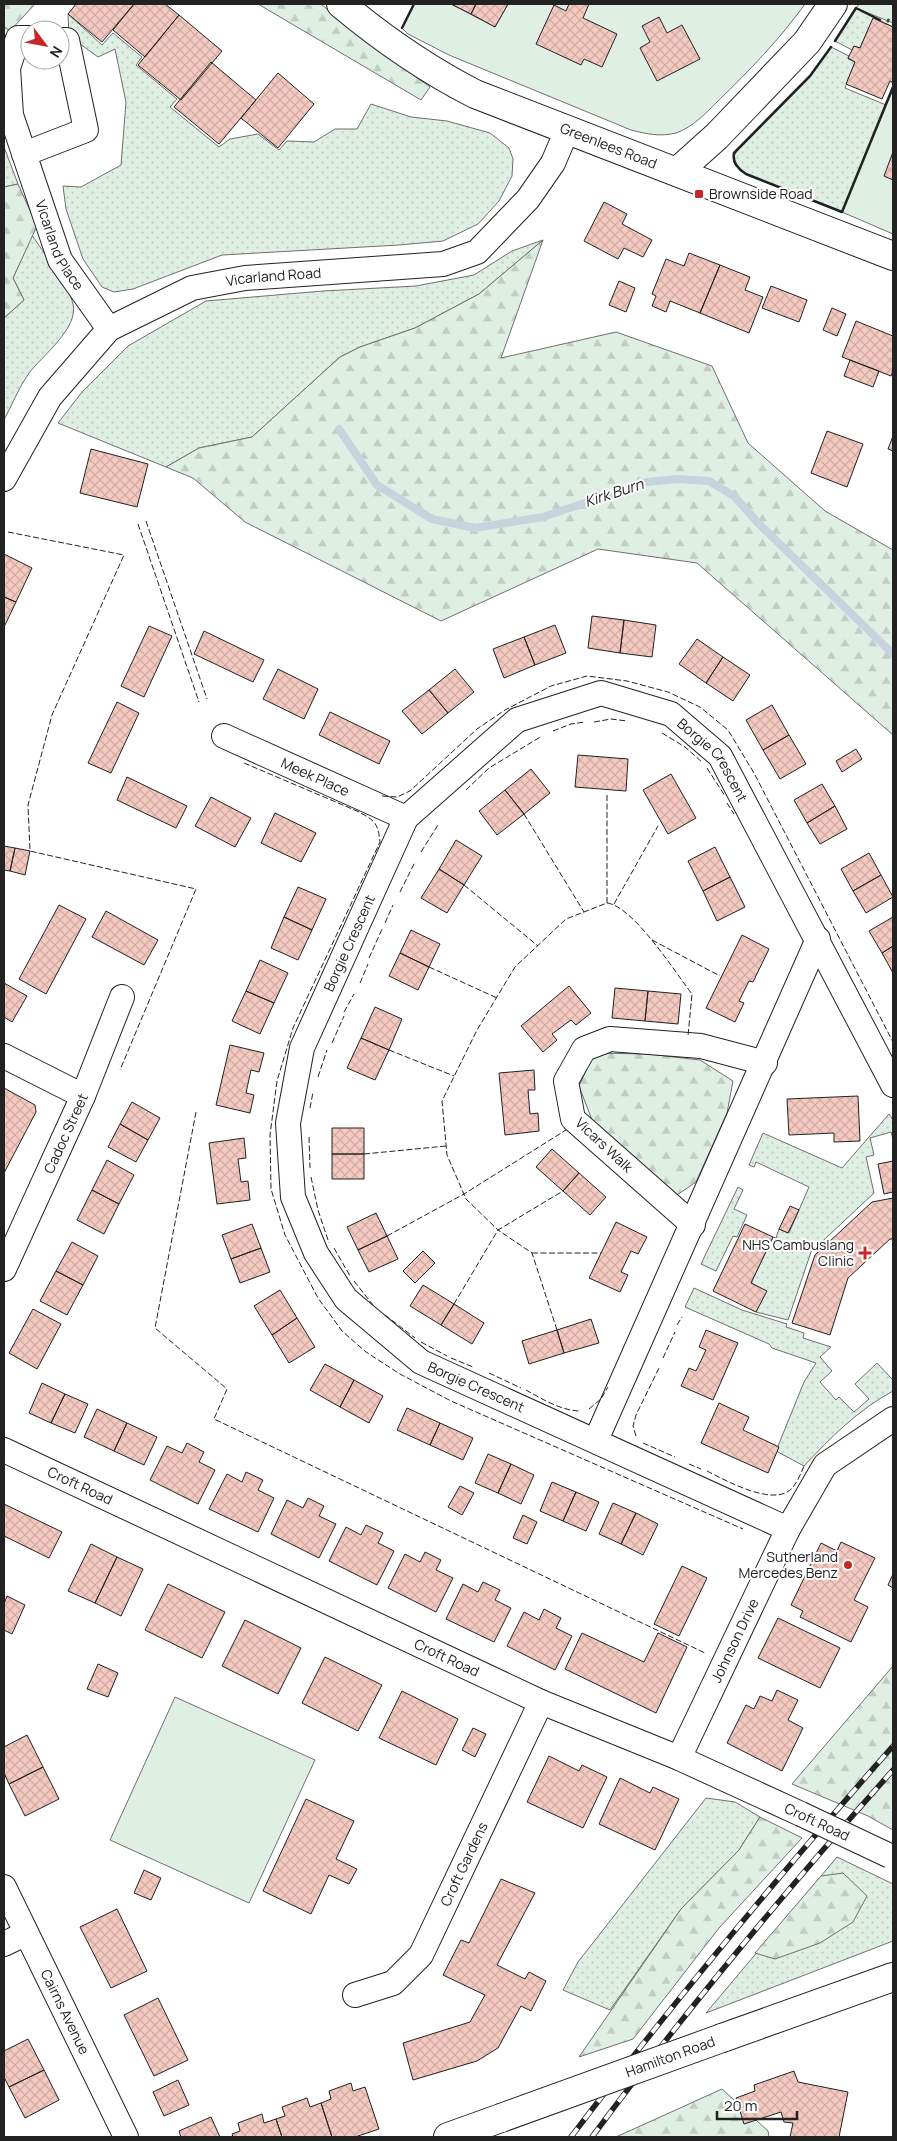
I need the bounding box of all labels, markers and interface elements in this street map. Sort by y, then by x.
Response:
north arrow [20,20,70,70]
text: N [46,43,67,61]
street label: Greenlees Road [558,118,660,173]
place label: Brownside Road [709,184,813,203]
marker: Brownside Road [693,188,705,200]
street label: Vicarland Place [31,197,88,294]
street label: Vicarland Road [224,263,322,290]
water label: Kirk Burn [582,473,647,512]
street label: Borgie Crescent [674,714,753,805]
street label: Meek Place [278,753,353,800]
street label: Borgie Crescent [319,891,379,994]
street label: Cadoc Street [39,1090,92,1176]
street label: Vicars Walk [571,1113,638,1177]
place label: NHS Cambuslang Clinic [742,1235,854,1270]
marker: NHS Cambuslang Clinic [858,1246,872,1260]
street label: Borgie Crescent [425,1357,528,1417]
street label: Croft Road [45,1462,116,1509]
place label: Sutherland Mercedes Benz [739,1547,838,1582]
marker: Sutherland Mercedes Benz [842,1559,854,1571]
street label: Johnson Drive [706,1595,763,1686]
street label: Croft Road [411,1634,483,1681]
street label: Croft Road [782,1798,853,1845]
street label: Croft Gardens [436,1819,492,1909]
street label: Cairns Avenue [37,1966,94,2057]
street label: Hamilton Road [623,2031,717,2081]
scale bar [717,2088,797,2120]
text: 20 m [724,2095,757,2116]

